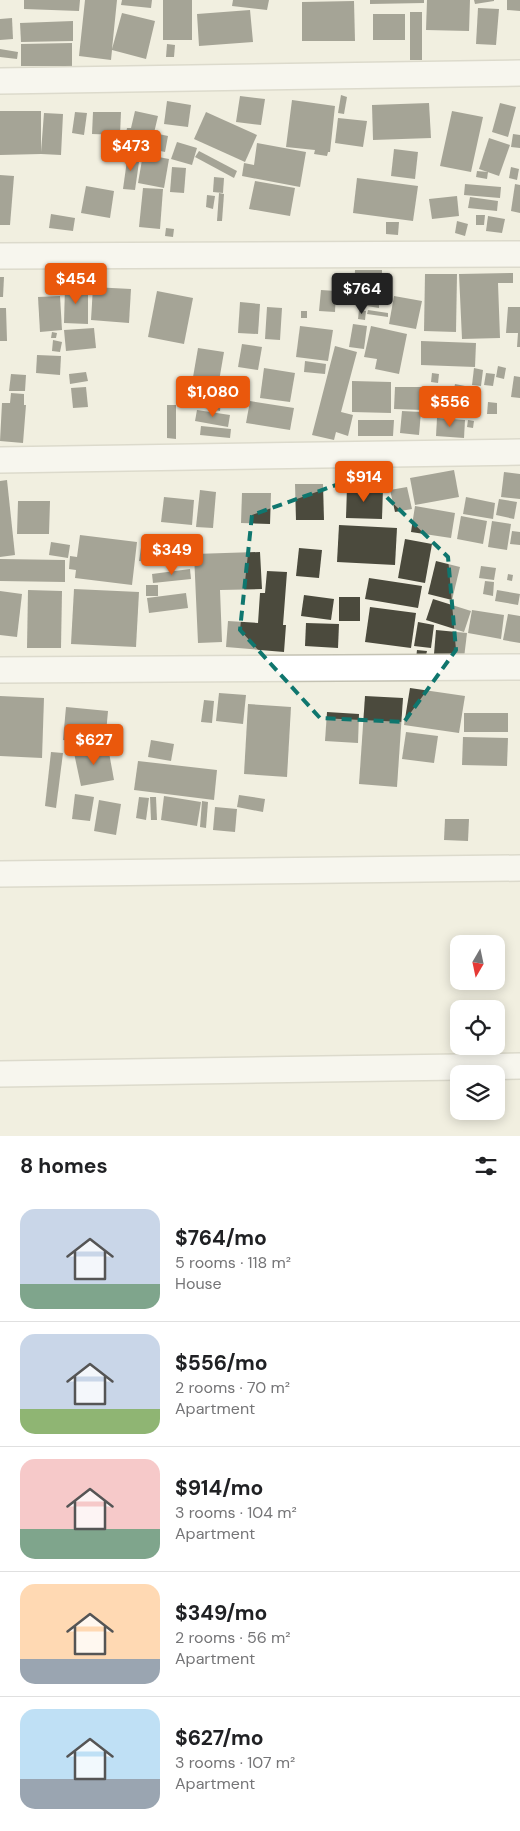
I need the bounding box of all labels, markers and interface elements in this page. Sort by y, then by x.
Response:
pin: $473 [101,130,161,172]
text: $473 [112,135,150,156]
pin: $454 [46,262,106,305]
text: $454 [56,268,96,289]
pin: $764 [332,272,392,315]
text: $764 [343,278,381,299]
pin: $1,080 [172,376,254,418]
text: $1,080 [187,381,239,402]
pin: $556 [420,386,480,428]
text: $556 [430,391,470,412]
pin: $914 [334,460,394,503]
text: $914 [346,466,382,487]
pin: $349 [142,534,202,576]
text: $349 [152,539,192,560]
pin: $627 [64,724,124,766]
text: $627 [75,729,113,750]
north arrow [450,935,505,990]
map controls [450,935,505,1120]
button: locate [450,1000,505,1055]
button: layers [450,1065,505,1120]
text: 8 homes [20,1152,108,1180]
icon: filters [472,1152,500,1180]
text: $764/mo [175,1224,267,1252]
icon: home [60,1229,120,1289]
text: 5 rooms · 118 m² [175,1252,291,1273]
text: House [175,1273,222,1294]
text: $556/mo [175,1349,268,1377]
icon: home [60,1354,120,1414]
text: 2 rooms · 70 m² [175,1377,290,1398]
text: Apartment [175,1398,255,1419]
text: $914/mo [175,1474,263,1502]
icon: home [60,1479,120,1539]
text: 3 rooms · 104 m² [175,1502,297,1523]
text: Apartment [175,1523,255,1544]
text: $349/mo [175,1599,267,1627]
icon: home [60,1604,120,1664]
text: 2 rooms · 56 m² [175,1627,291,1648]
text: Apartment [175,1648,255,1669]
text: $627/mo [175,1724,264,1752]
icon: home [60,1729,120,1789]
text: 3 rooms · 107 m² [175,1752,295,1773]
text: Apartment [175,1773,255,1794]

